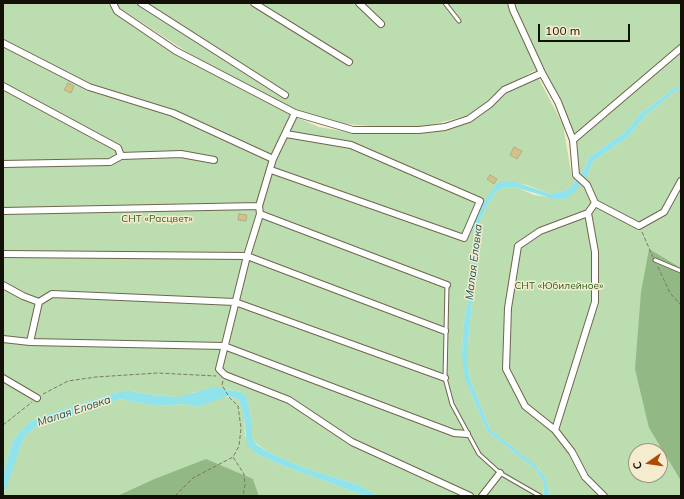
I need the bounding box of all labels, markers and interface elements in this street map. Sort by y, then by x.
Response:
scale bar [540,16,632,42]
text: 100 m [545,23,580,38]
park label: СНТ «Расцвет» [121,213,193,225]
water label: Малая Еловка [463,223,485,301]
park label: СНТ «Юбилейное» [515,280,603,292]
water label: Малая Еловка [36,393,112,429]
north arrow [628,443,668,483]
text: С [630,460,645,471]

